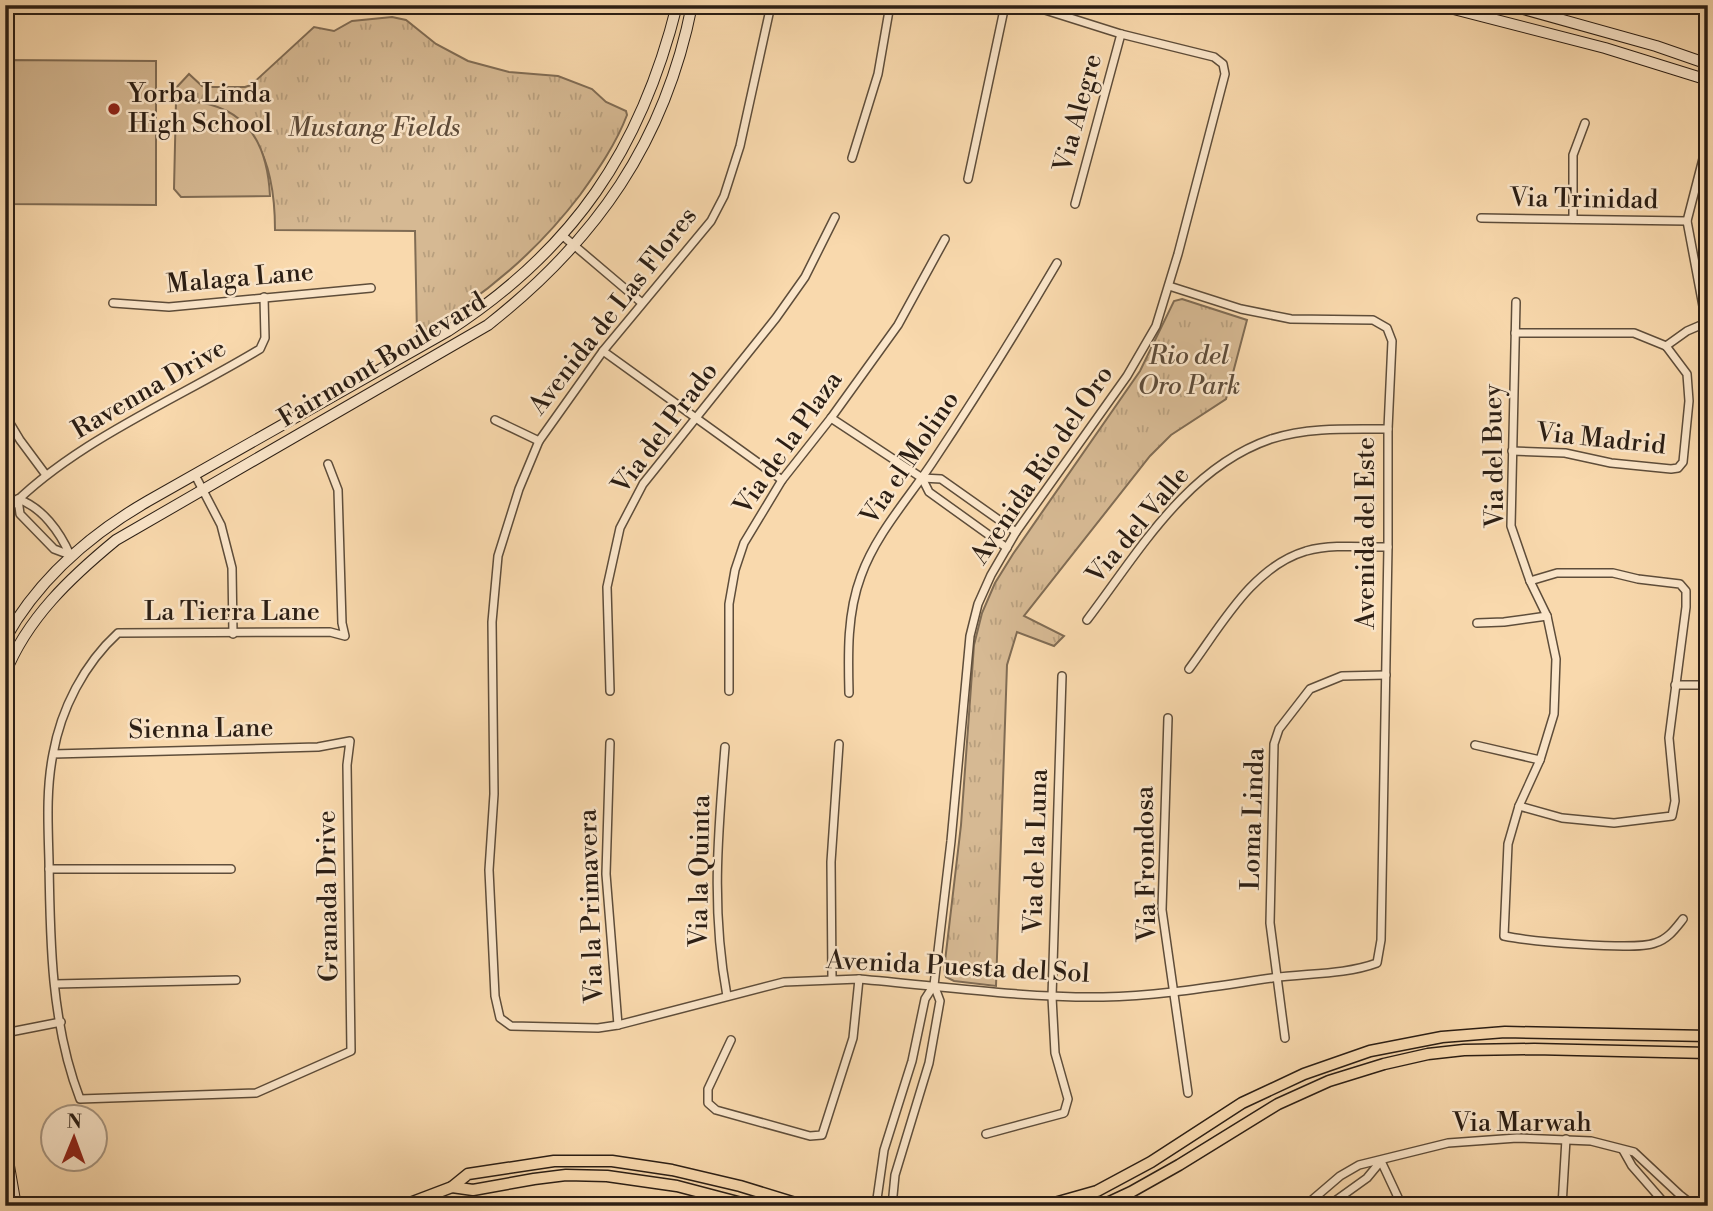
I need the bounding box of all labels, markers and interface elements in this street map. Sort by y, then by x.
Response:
street label: Via Alegre [1047,50,1109,177]
place label: Yorba Linda High School [126,78,272,140]
marker: Yorba Linda High School [106,101,122,117]
park label: Mustang Fields [288,112,460,144]
street label: Via Trinidad [1508,182,1659,216]
street label: Avenida de Las Flores [521,201,704,422]
street label: Malaga Lane [165,256,315,300]
street label: Fairmont Boulevard [272,285,492,435]
street label: Ravenna Drive [66,332,232,446]
park label: Rio del Oro Park [1138,340,1240,402]
street label: Via del Prado [604,356,725,501]
street label: Avenida Rio del Oro [963,359,1120,571]
street label: Via de la Plaza [726,364,850,522]
street label: Via del Buey [1477,383,1511,529]
street label: Via el Molino [853,385,966,532]
street label: Via Madrid [1534,416,1668,462]
street label: Avenida del Este [1350,437,1382,630]
street label: Via del Valle [1079,460,1196,591]
street label: La Tierra Lane [144,596,320,628]
street label: Sienna Lane [128,712,274,746]
street label: Loma Linda [1235,746,1272,891]
street label: Via de la Luna [1017,767,1055,935]
street label: Via Frondosa [1129,785,1163,943]
street label: Via la Quinta [683,794,717,948]
street label: Via la Primavera [572,808,610,1005]
street label: Granada Drive [311,810,345,982]
street label: Avenida Puesta del Sol [825,944,1091,990]
north arrow [38,1102,108,1172]
street label: Via Marwah [1451,1107,1592,1139]
text: N [67,1110,82,1134]

